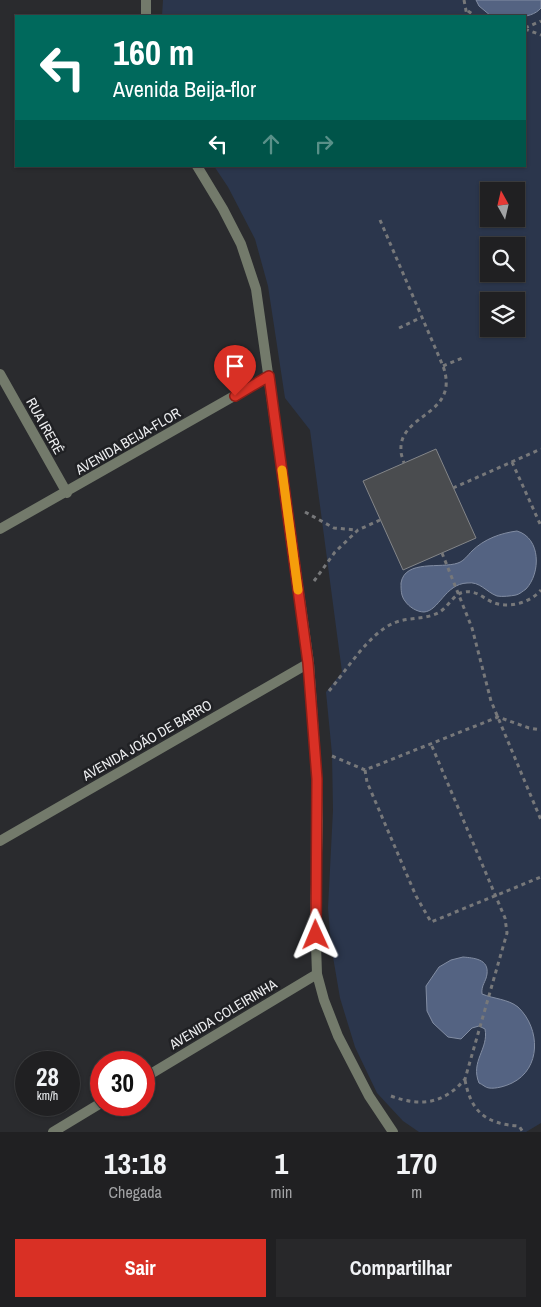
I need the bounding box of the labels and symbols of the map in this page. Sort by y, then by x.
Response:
north arrow [480,182,525,228]
pin [214,345,256,396]
street label: RUA IRERÊ [22,395,68,457]
street label: AVENIDA BEIJA-FLOR [71,404,184,479]
street label: AVENIDA JOÃO DE BARRO [78,696,215,785]
position arrow [289,908,341,960]
street label: AVENIDA COLEIRINHA [165,975,280,1054]
speed limit sign: 30 [90,1051,155,1116]

